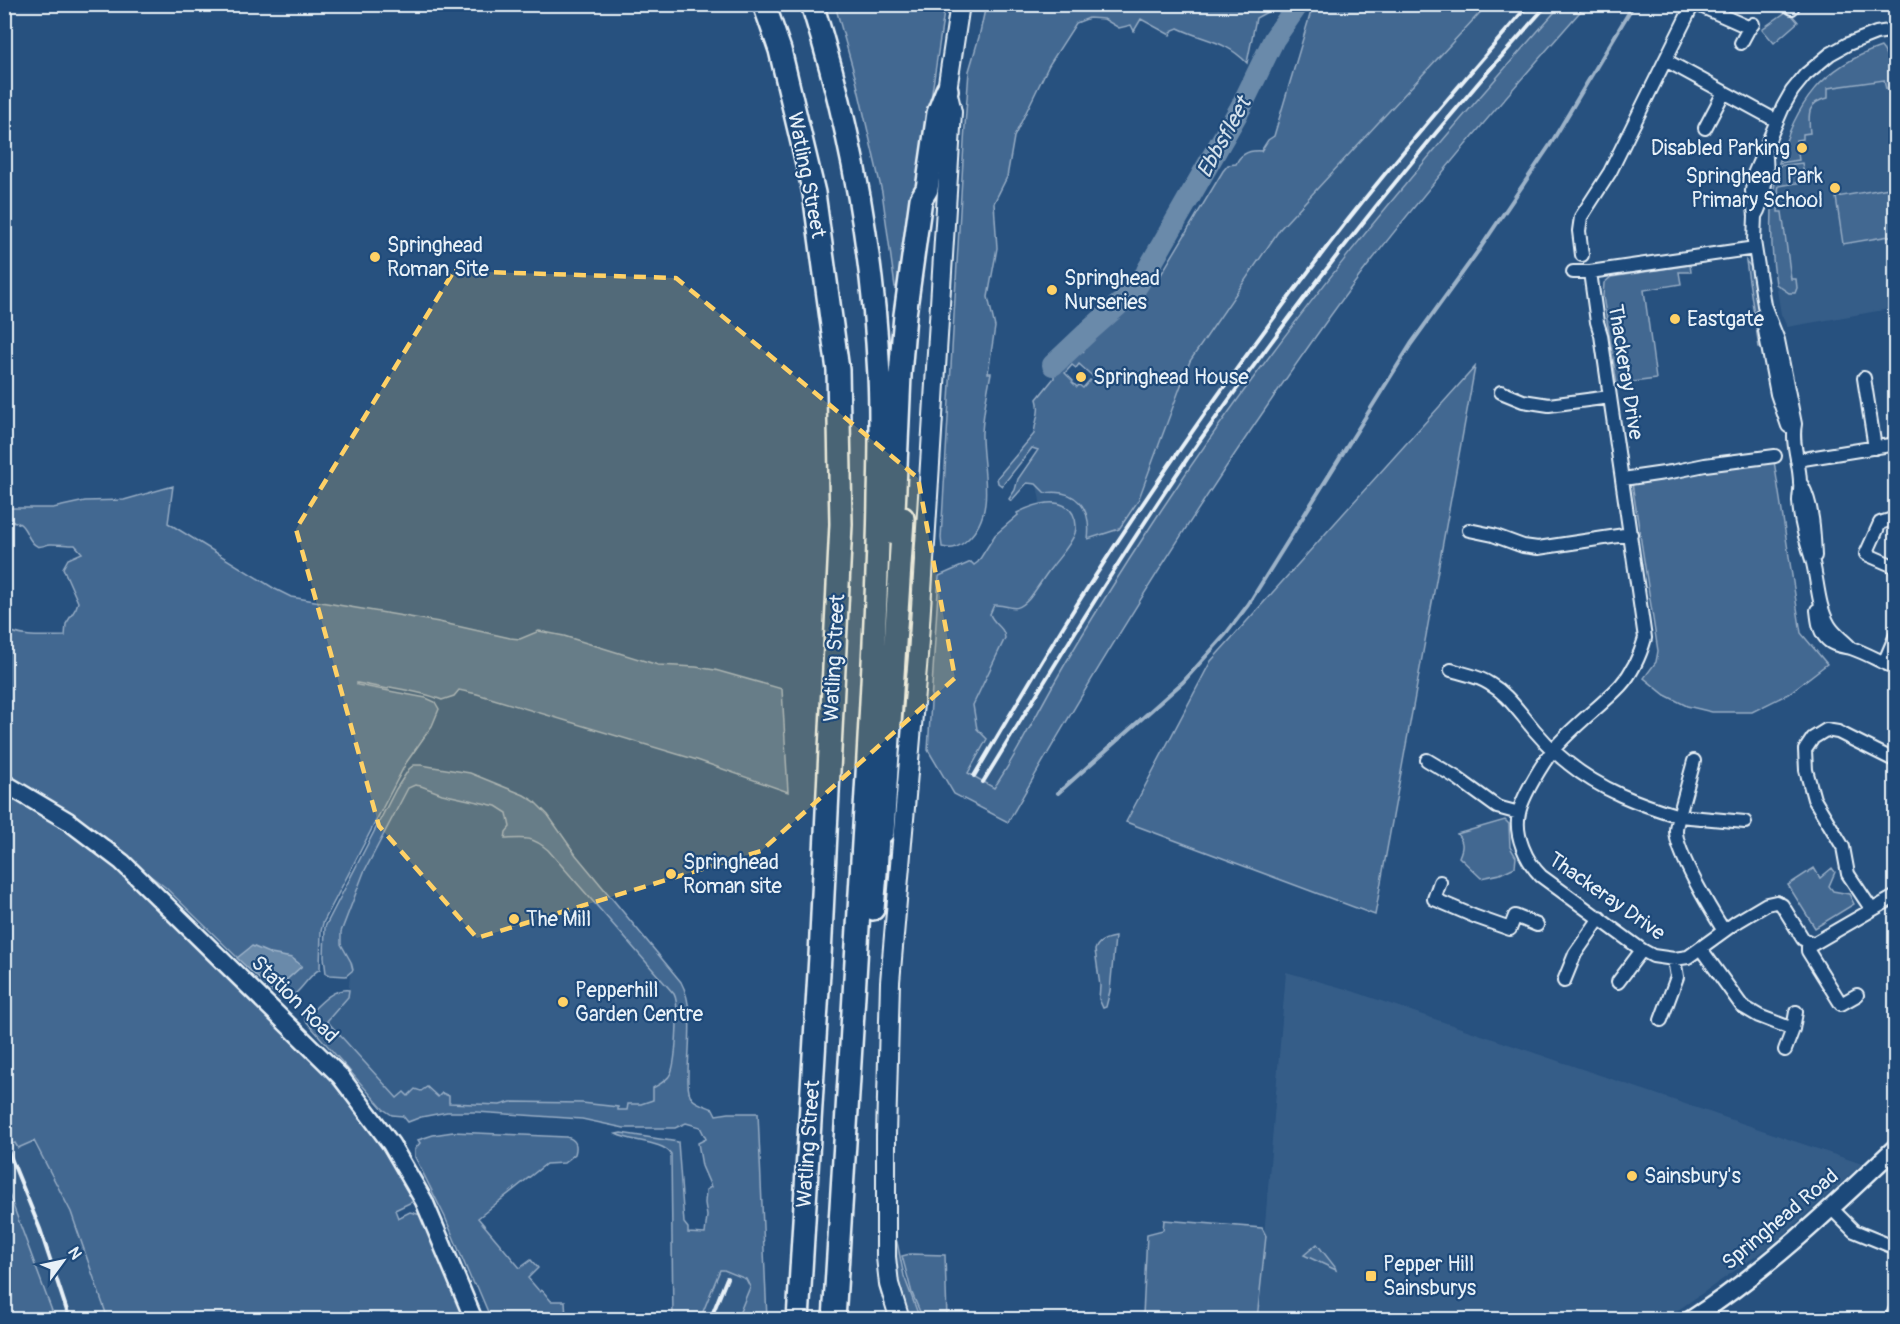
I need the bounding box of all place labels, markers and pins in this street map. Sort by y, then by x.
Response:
place label: Disabled Parking [1651,135,1790,162]
marker: Disabled Parking [1795,141,1809,155]
place label: Springhead Park Primary School [1686,163,1823,214]
marker: Springhead Park Primary School [1828,181,1842,195]
place label: Springhead Roman Site [387,232,489,283]
marker: Springhead Roman Site [368,250,382,264]
place label: Springhead Nurseries [1064,265,1160,316]
marker: Springhead Nurseries [1045,283,1059,297]
place label: Eastgate [1687,306,1765,333]
marker: Eastgate [1668,312,1682,326]
place label: Springhead House [1093,364,1249,391]
marker: Springhead House [1074,370,1088,384]
place label: Springhead Roman site [683,849,783,900]
marker: Springhead Roman site [664,867,678,881]
place label: The Mill [526,906,591,933]
marker: The Mill [507,912,521,926]
place label: Pepperhill Garden Centre [575,977,704,1028]
marker: Pepperhill Garden Centre [556,995,570,1009]
place label: Sainsbury's [1644,1163,1741,1190]
marker: Sainsbury's [1625,1169,1639,1183]
place label: Pepper Hill Sainsburys [1383,1251,1477,1302]
marker: Pepper Hill Sainsburys [1364,1269,1378,1283]

